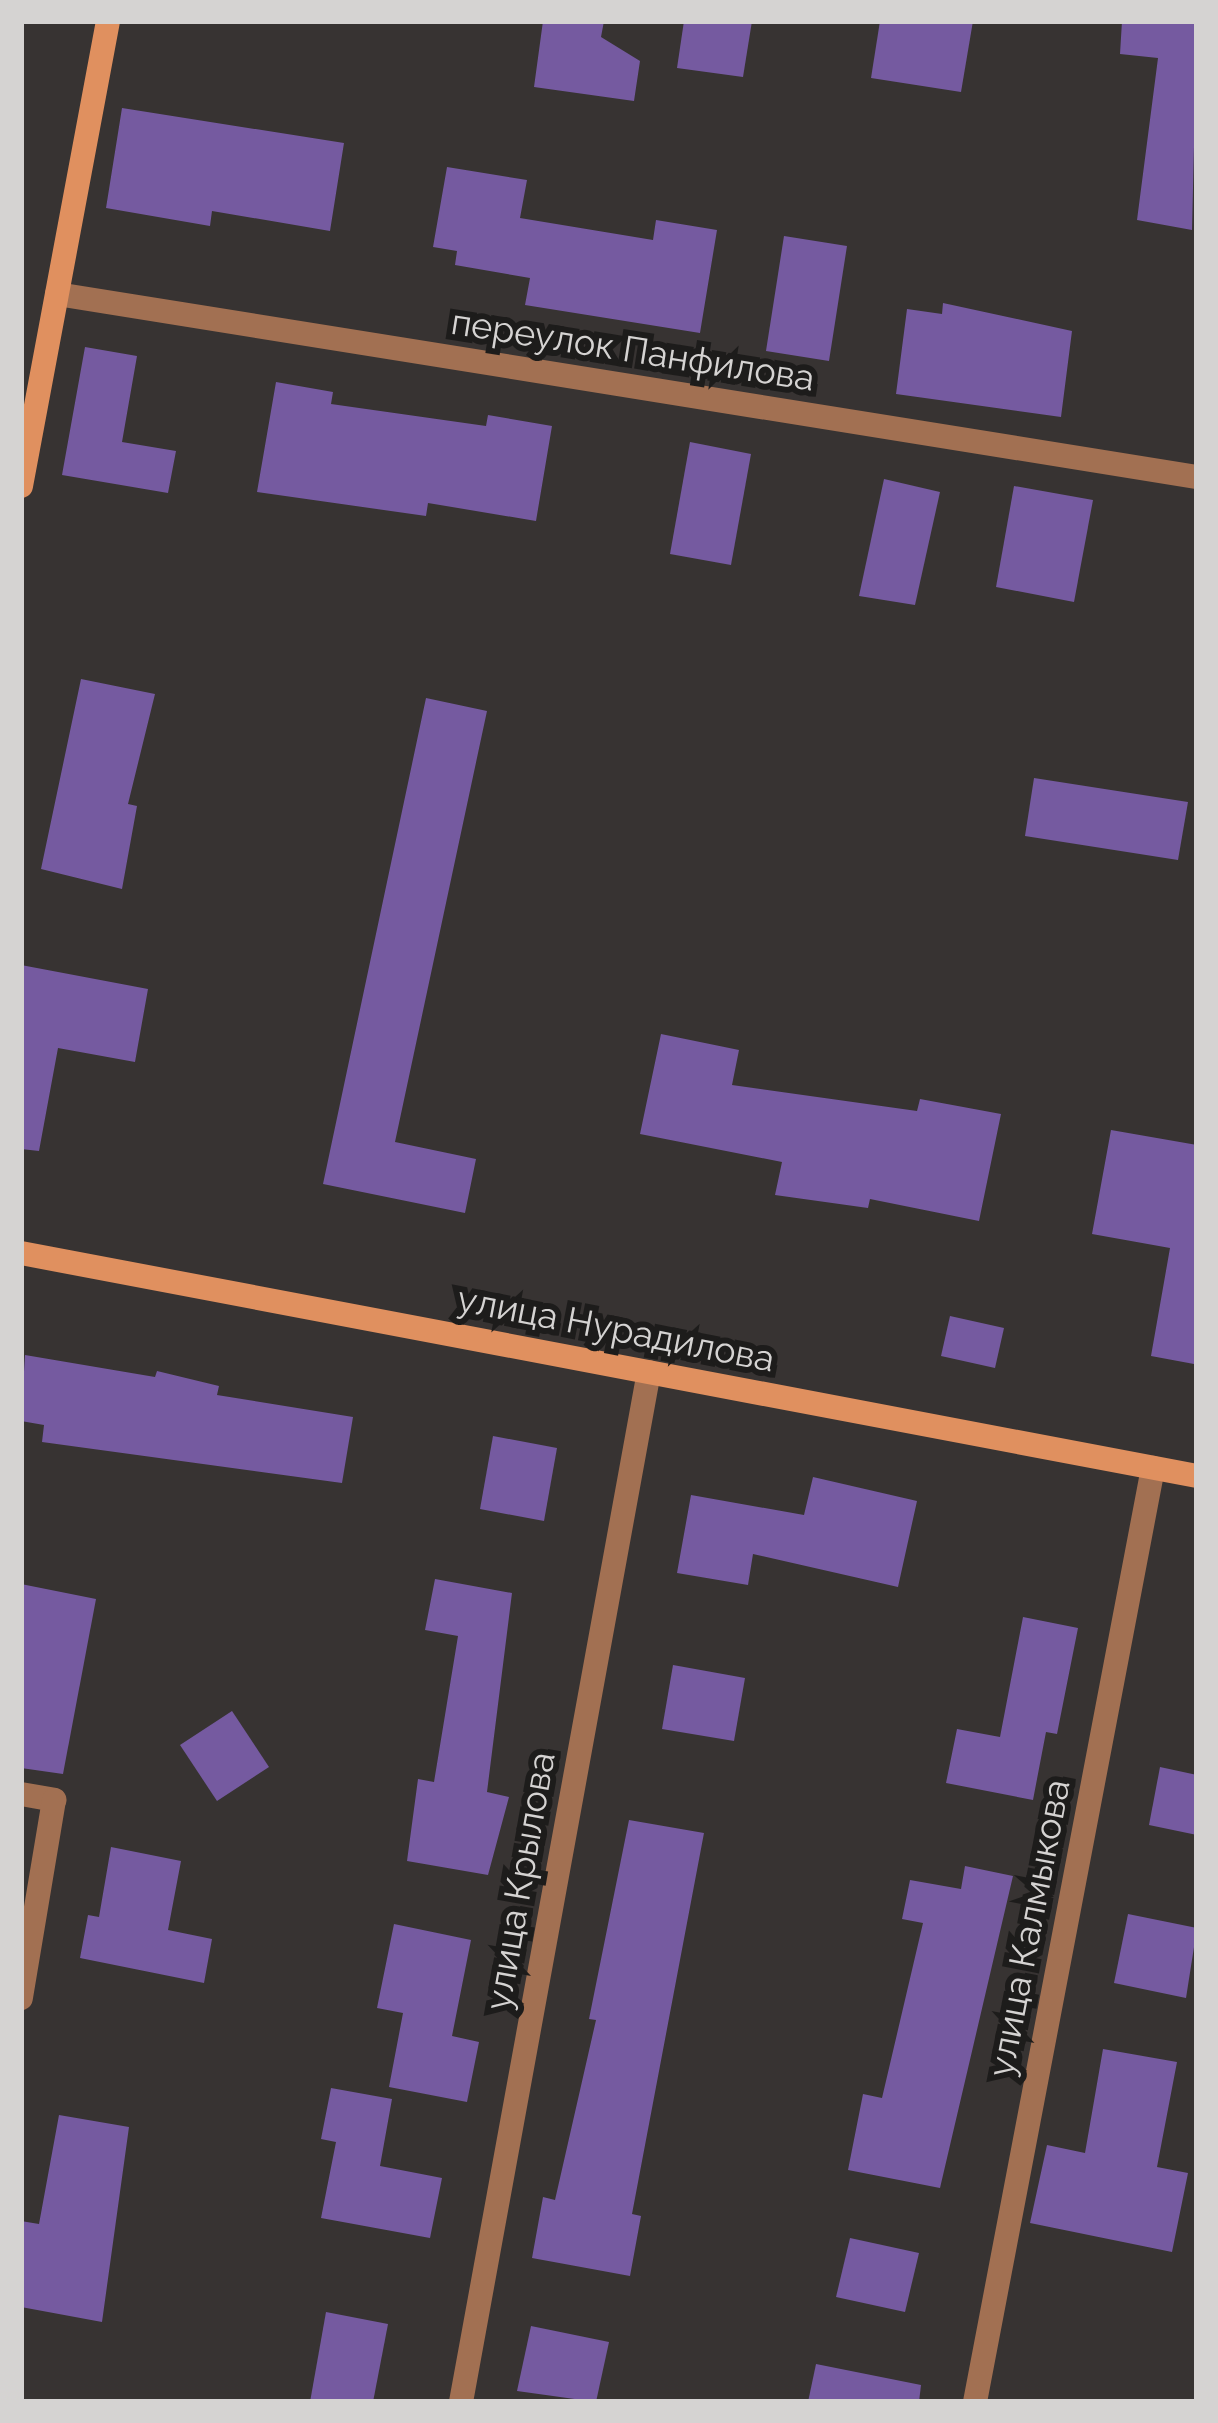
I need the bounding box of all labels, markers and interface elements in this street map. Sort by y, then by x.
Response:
street label: переулок Панфилова [448,300,818,400]
street label: улица Нурадилова [454,1277,778,1381]
street label: улица Крылова [476,1749,564,2013]
street label: улица Калмыкова [979,1776,1079,2080]

